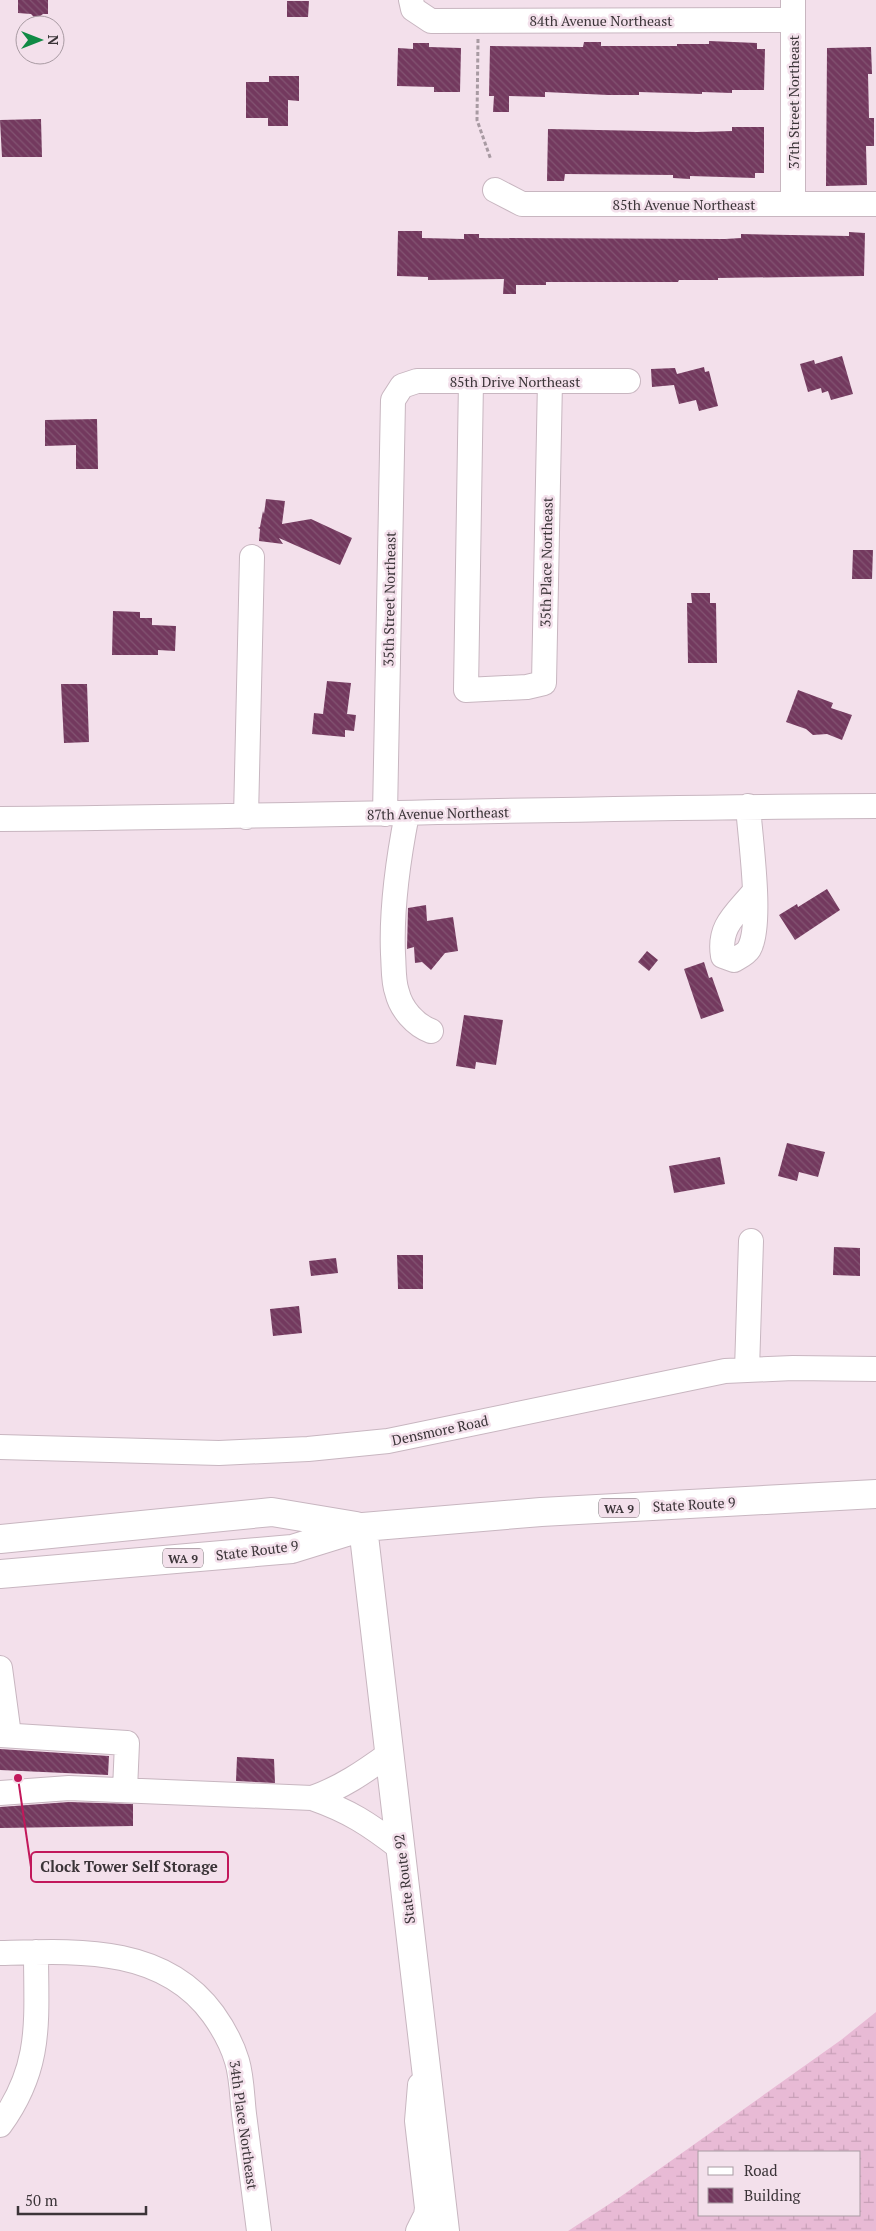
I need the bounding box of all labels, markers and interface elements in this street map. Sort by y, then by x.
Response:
street label: 84th Avenue Northeast [530,11,673,30]
north arrow [15,15,65,65]
street label: 37th Street Northeast [784,34,803,169]
text: N [44,35,63,46]
street label: 85th Avenue Northeast [613,195,756,214]
street label: 85th Drive Northeast [450,372,581,391]
street label: 35th Place Northeast [535,496,557,627]
street label: 35th Street Northeast [378,531,400,666]
street label: 87th Avenue Northeast [367,802,510,824]
street label: Densmore Road [390,1410,490,1450]
street label: State Route 9 [652,1492,736,1516]
road number: WA 9 [599,1499,639,1518]
street label: State Route 9 [215,1536,299,1564]
road number: WA 9 [163,1549,203,1568]
street label: State Route 92 [389,1833,419,1925]
callout: Clock Tower Self Storage [31,1852,228,1882]
text: Clock Tower Self Storage [40,1856,218,1876]
street label: 34th Place Northeast [226,2059,263,2192]
legend [698,2151,861,2216]
text: Road [744,2160,777,2180]
scale bar [18,2184,145,2216]
text: Building [744,2185,802,2205]
text: 50 m [25,2190,58,2210]

